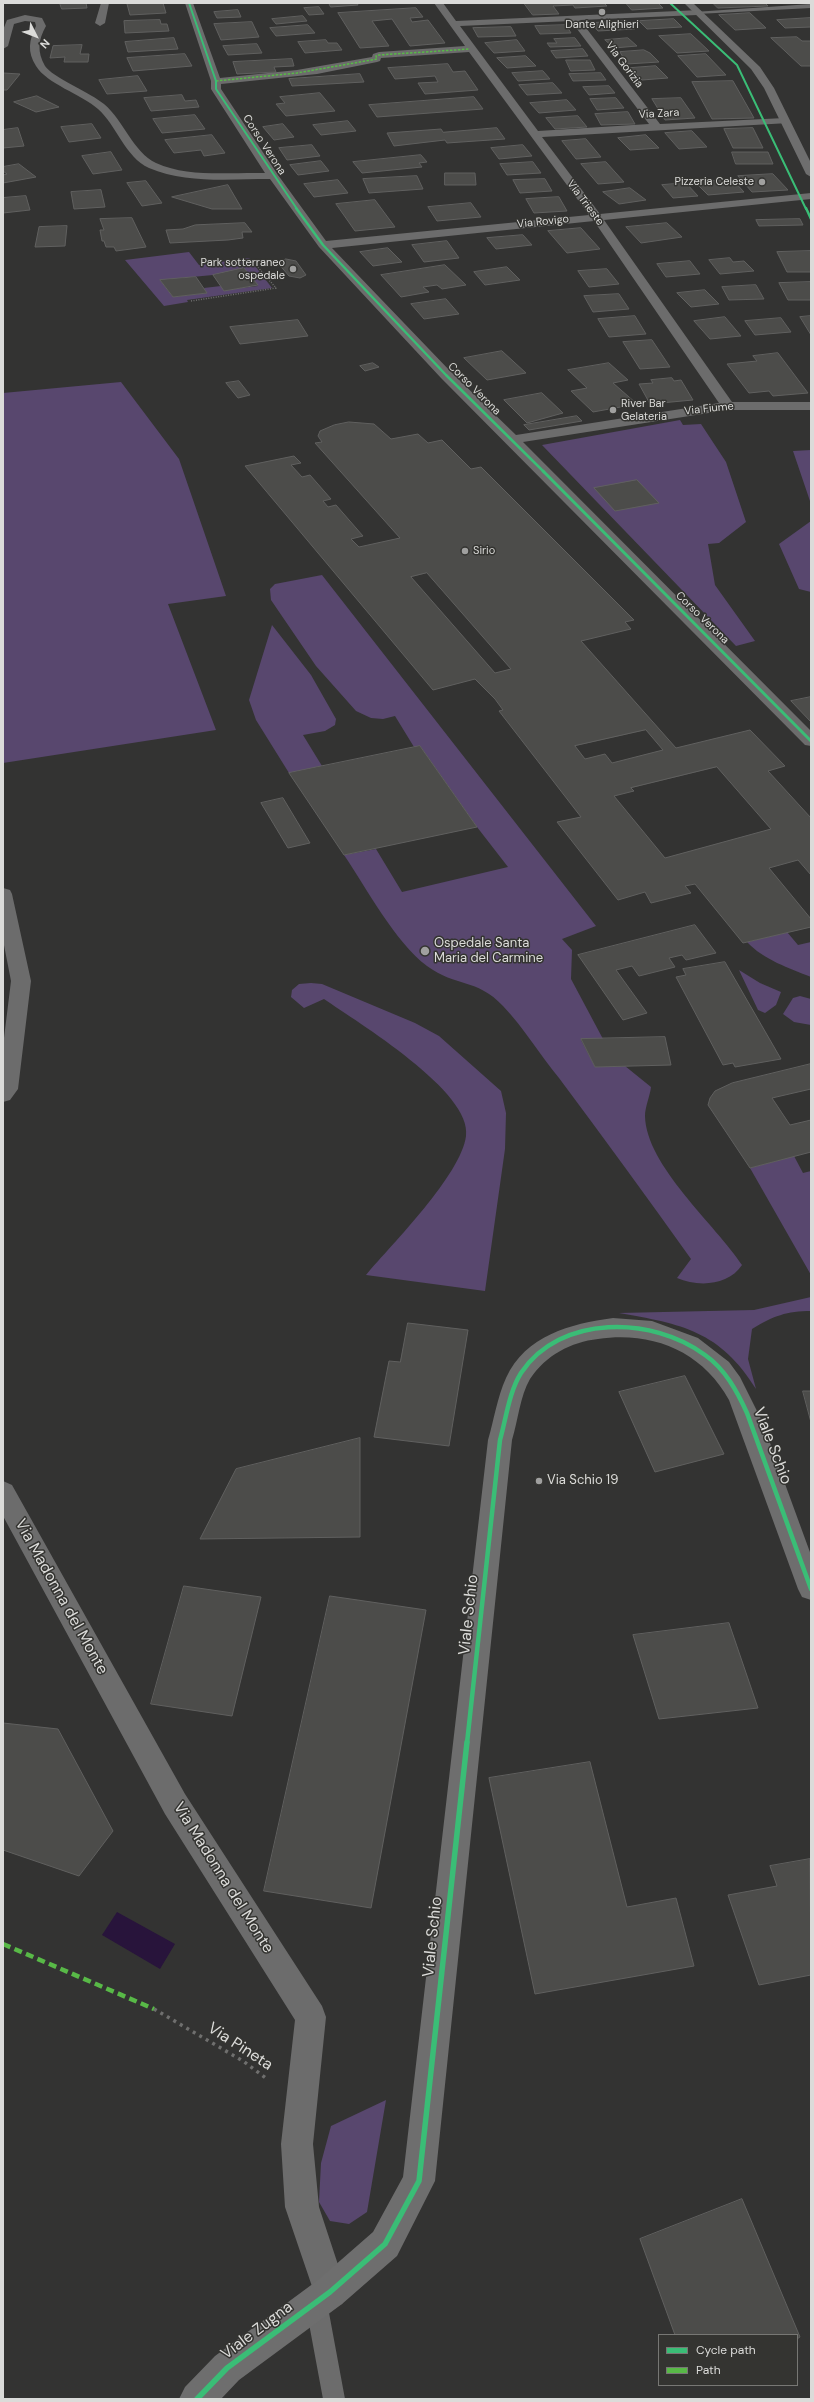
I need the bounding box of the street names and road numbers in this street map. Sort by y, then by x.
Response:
street label: Via Gorizia [602,39,646,91]
street label: Via Zara [638,106,680,122]
street label: Corso Verona [240,112,288,178]
street label: Via Trieste [564,178,606,228]
street label: Via Rovigo [516,213,570,231]
street label: Corso Verona [445,360,503,418]
street label: Via Fiume [684,400,734,418]
street label: Corso Verona [673,589,731,647]
street label: Viale Schio [749,1405,795,1487]
street label: Via Madonna del Monte [10,1516,112,1678]
street label: Viale Schio [455,1574,483,1656]
street label: Via Madonna del Monte [169,1799,277,1957]
street label: Viale Schio [419,1896,447,1978]
street label: Via Pineta [204,2019,276,2075]
street label: Viale Zugna [217,2298,297,2364]

